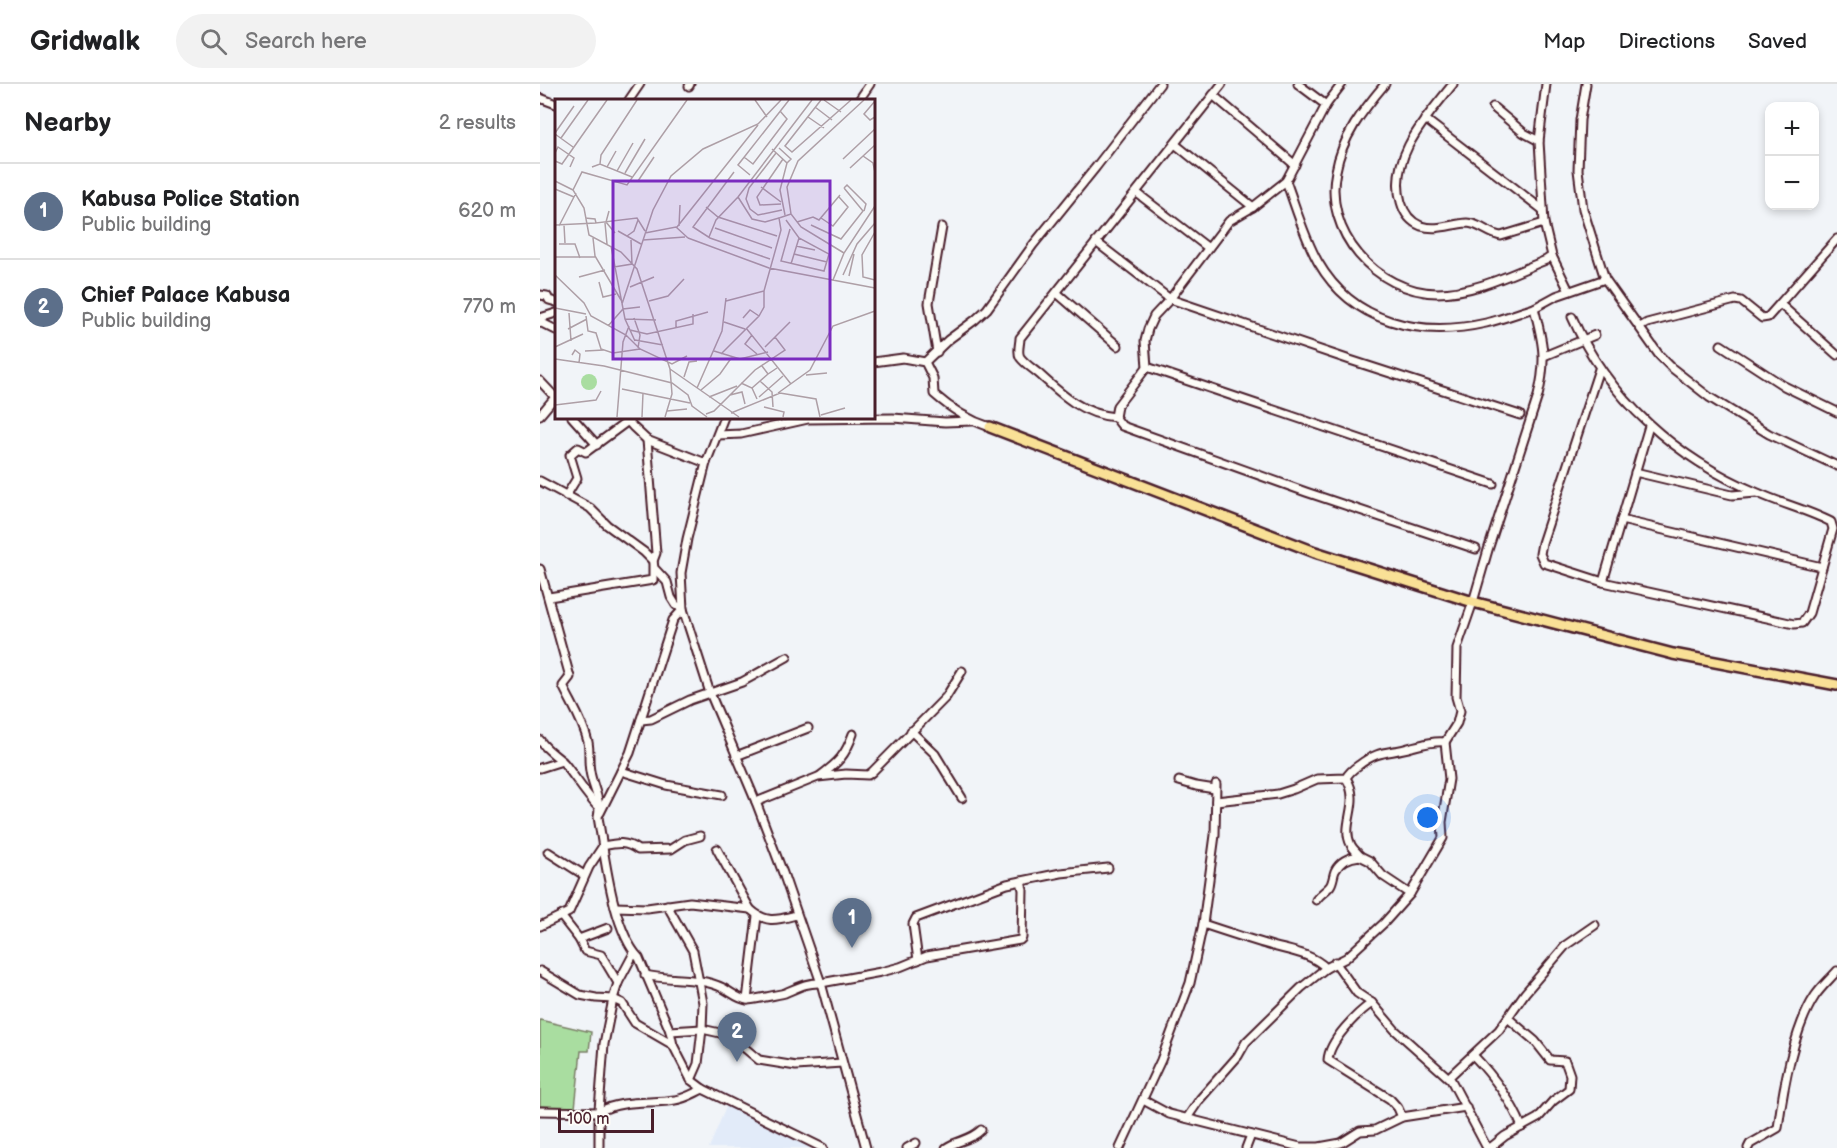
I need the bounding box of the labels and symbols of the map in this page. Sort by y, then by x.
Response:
inset map [555,99,874,418]
your location [1413,803,1442,832]
pin: 1 [832,898,872,948]
pin: 2 [718,1012,756,1062]
scale bar [558,1106,654,1134]

